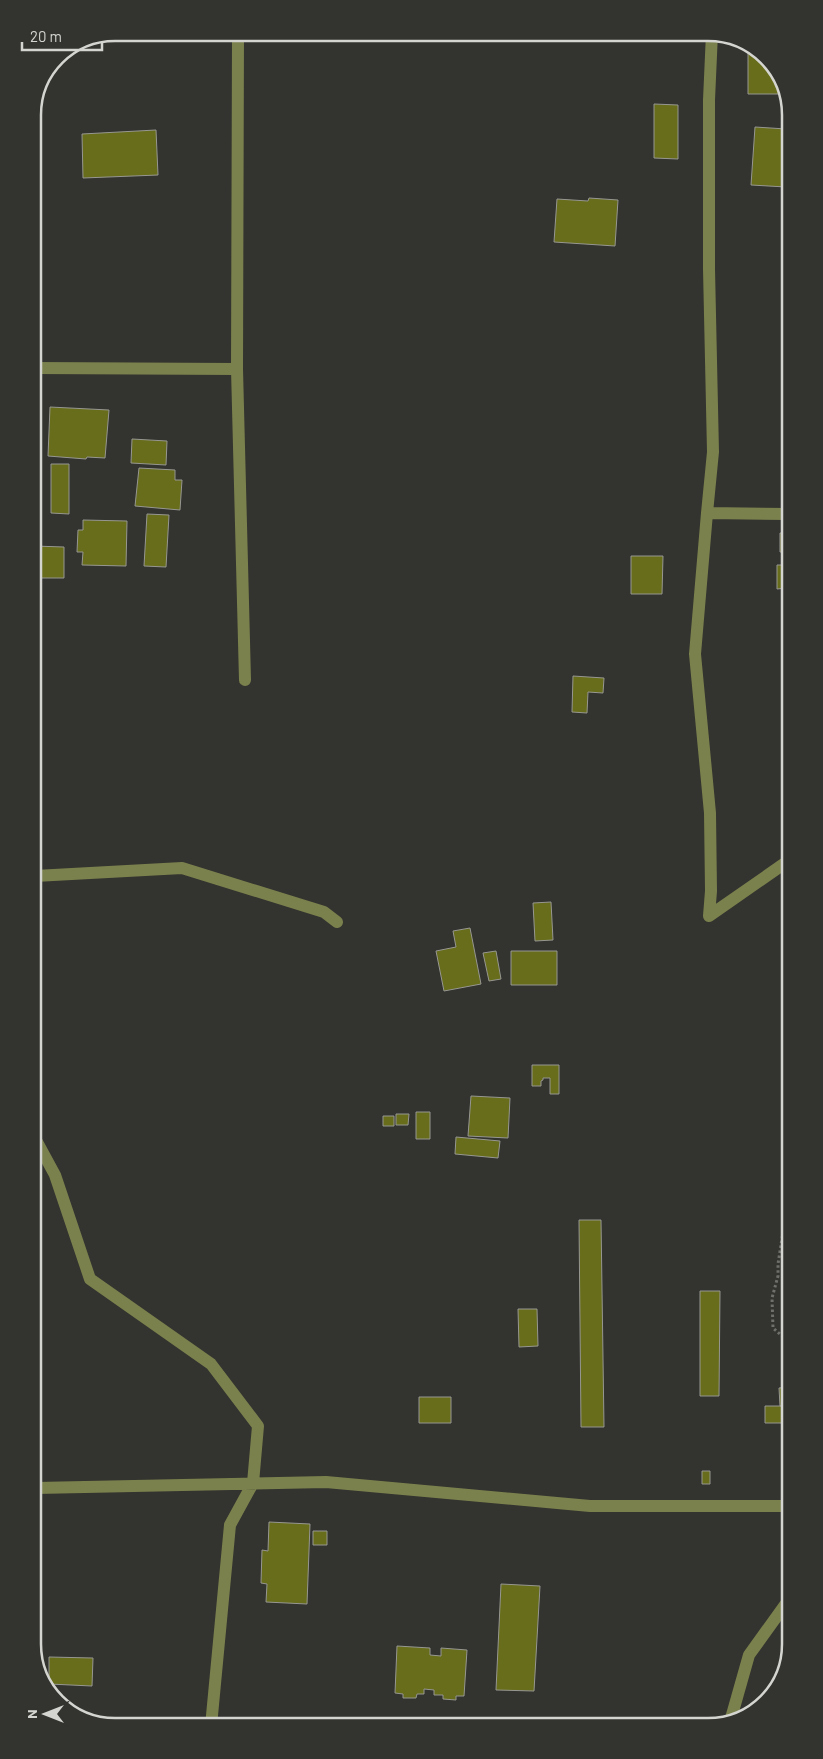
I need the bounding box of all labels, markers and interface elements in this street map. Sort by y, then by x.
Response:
scale bar [22,20,102,52]
text: 20 m [30,27,62,45]
north arrow [20,1689,70,1739]
text: N [23,1709,40,1719]

